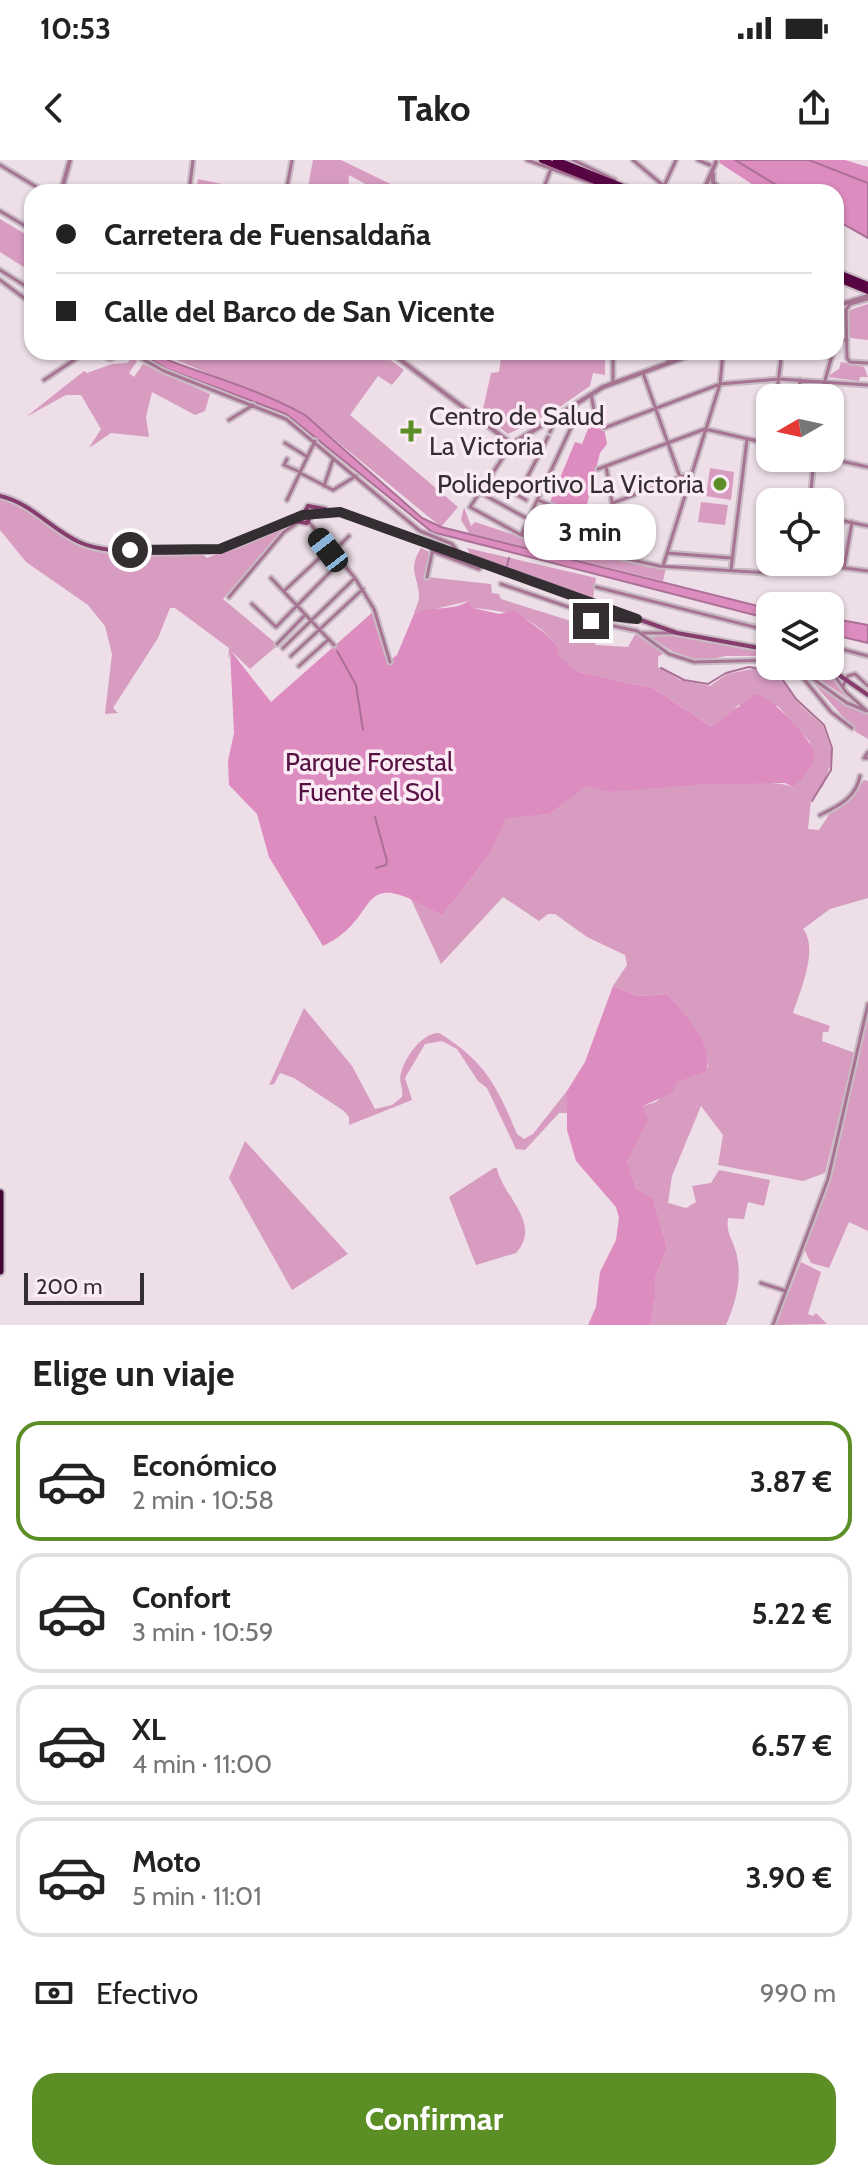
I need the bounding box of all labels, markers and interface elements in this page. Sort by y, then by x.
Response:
text: 10:53 [40,10,111,47]
icon: back [32,86,76,130]
text: Tako [397,86,471,130]
icon: share [792,86,836,130]
text: Carretera de Fuensaldaña [104,216,431,253]
text: Calle del Barco de San Vicente [104,293,495,330]
north arrow [756,384,844,472]
map controls [756,384,844,680]
place label: Centro de Salud La Victoria [429,400,605,462]
marker: Centro de Salud La Victoria [400,420,422,442]
place label: Polideportivo La Victoria [437,468,705,500]
marker: Polideportivo La Victoria [711,475,729,493]
button: locate [756,488,844,576]
callout: 3 min [525,505,657,561]
text: 3 min [558,516,622,548]
car [304,524,352,576]
route start [112,532,148,568]
button: layers [756,592,844,680]
route end [573,603,609,639]
park label: Parque Forestal Fuente el Sol [285,746,453,808]
scale bar [24,1269,144,1305]
text: 200 m [36,1273,102,1300]
text: Elige un viaje [32,1351,235,1395]
icon: car [36,1445,108,1517]
text: Económico [132,1447,277,1484]
text: 3.87 € [750,1463,832,1500]
text: 2 min · 10:58 [132,1484,274,1516]
icon: car [36,1577,108,1649]
text: Confort [132,1579,231,1616]
text: 5.22 € [752,1595,832,1632]
text: 3 min · 10:59 [132,1616,274,1648]
icon: car [36,1709,108,1781]
text: XL [132,1711,166,1748]
text: 6.57 € [751,1727,832,1764]
text: 4 min · 11:00 [132,1748,272,1780]
icon: car [36,1841,108,1913]
text: Moto [132,1843,201,1880]
text: 3.90 € [746,1859,832,1896]
text: 5 min · 11:01 [132,1880,262,1912]
icon: cash [32,1971,76,2015]
text: Efectivo [96,1975,198,2012]
text: 990 m [760,1977,836,2009]
button: Confirmar [32,2073,836,2165]

